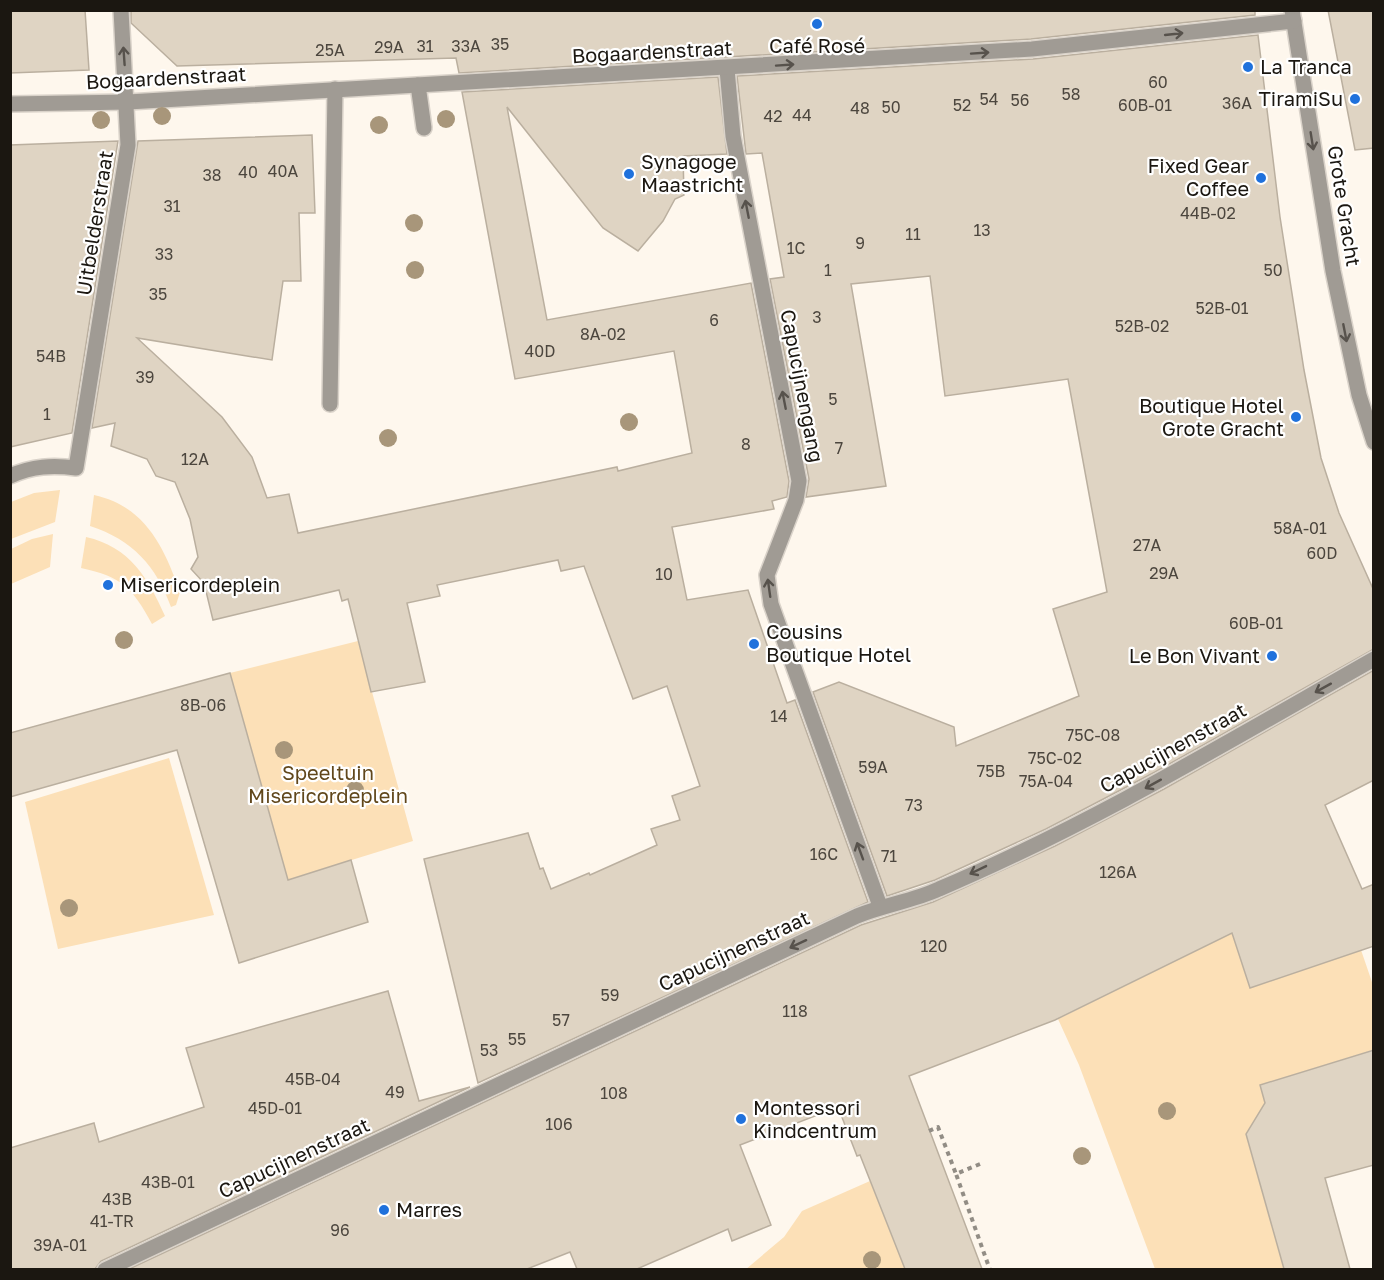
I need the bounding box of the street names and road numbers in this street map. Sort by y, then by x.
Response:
street label: Bogaardenstraat [571,35,733,67]
street label: Bogaardenstraat [85,61,247,93]
street label: Grote Gracht [1324,144,1366,268]
street label: Uitbelderstraat [71,149,117,297]
street label: Capucijnengang [776,307,830,464]
street label: Capucijnenstraat [1095,697,1250,797]
street label: Capucijnenstraat [654,905,813,996]
street label: Capucijnenstraat [214,1112,373,1203]

